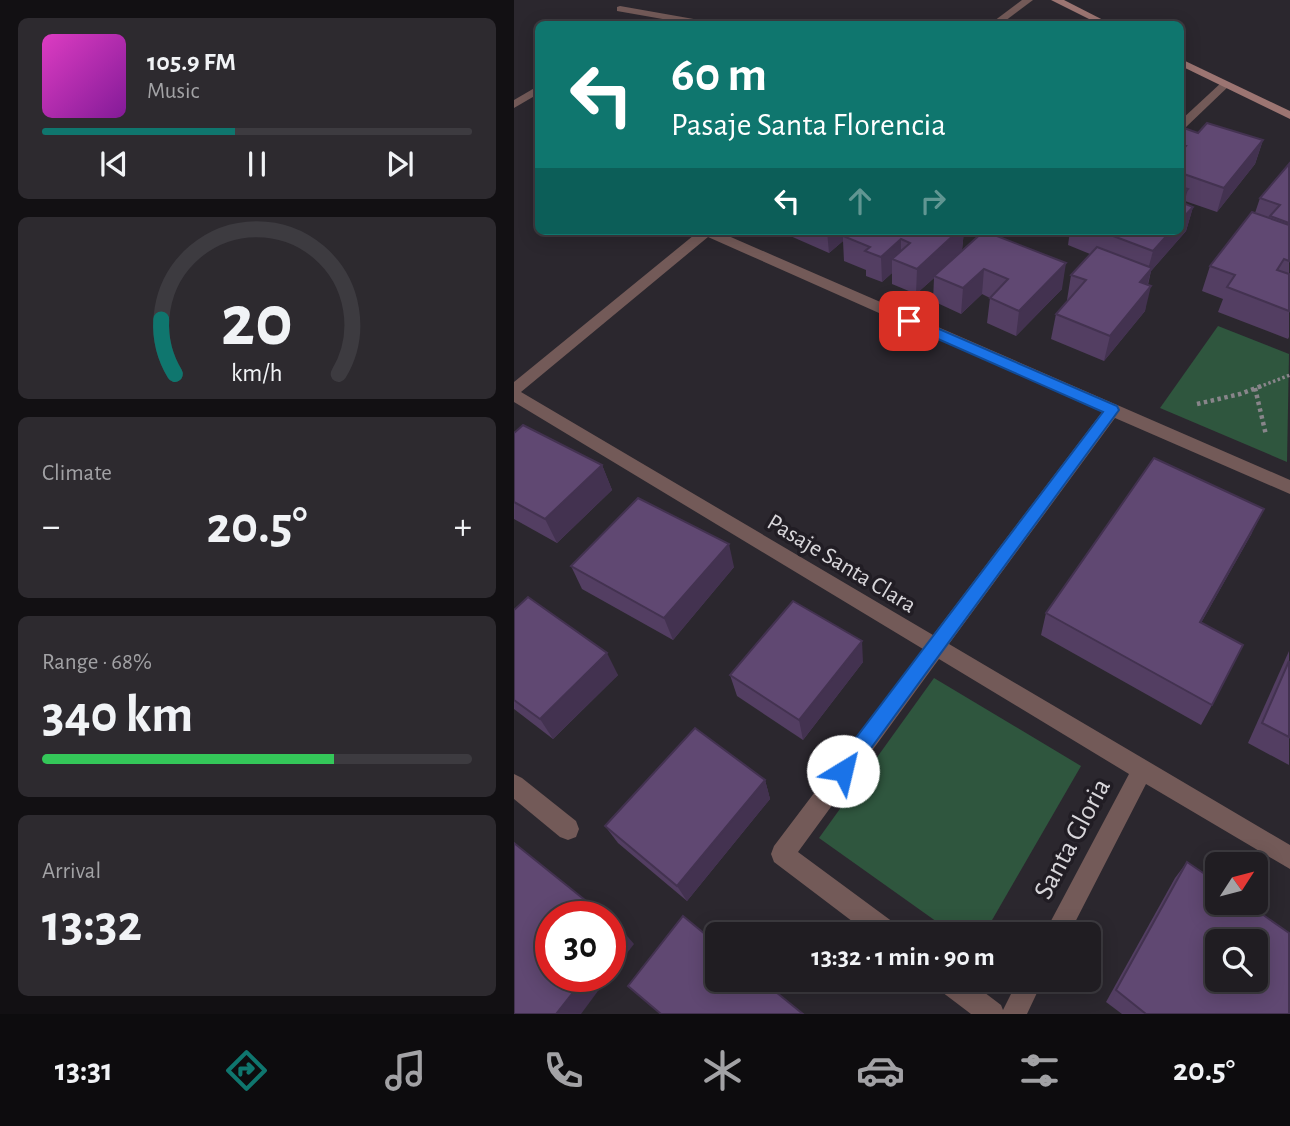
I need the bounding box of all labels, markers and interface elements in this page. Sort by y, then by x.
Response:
text: 105.9 FM [147,49,236,75]
icon: left [556,49,647,140]
text: 60 m [671,51,767,100]
text: Music [147,80,199,103]
text: Pasaje Santa Florencia [671,109,946,141]
icon: previous [95,145,133,183]
icon: pause [238,145,276,183]
icon: next [381,145,419,183]
icon: left [768,182,806,220]
icon: ahead [841,182,879,220]
icon: right [914,182,952,220]
text: 20 [221,286,293,359]
pin [879,291,939,351]
icon: arrive [890,302,928,340]
text: km/h [231,361,283,386]
text: Climate [42,462,112,485]
text: 20.5° [206,500,308,552]
text: − [42,508,60,546]
text: + [454,508,472,546]
street label: Pasaje Santa Clara [763,510,920,618]
text: Range · 68% [42,651,152,674]
text: 340 km [42,689,193,741]
position arrow [806,734,880,808]
street label: Santa Gloria [1029,774,1116,904]
north arrow [1205,852,1268,915]
map controls [1205,852,1268,992]
text: Arrival [42,860,101,883]
text: 13:32 [42,898,142,950]
speed limit sign: 30 [535,901,626,992]
button: search [1205,929,1268,992]
text: 13:32 · 1 min · 90 m [811,944,995,970]
icon: directions [222,1046,271,1095]
icon: music [381,1046,430,1095]
icon: phone [539,1046,588,1095]
icon: climate [698,1046,747,1095]
icon: car [856,1046,905,1095]
icon: filters [1015,1046,1064,1095]
text: 13:31 [55,1054,113,1086]
text: 20.5° [1173,1054,1235,1086]

